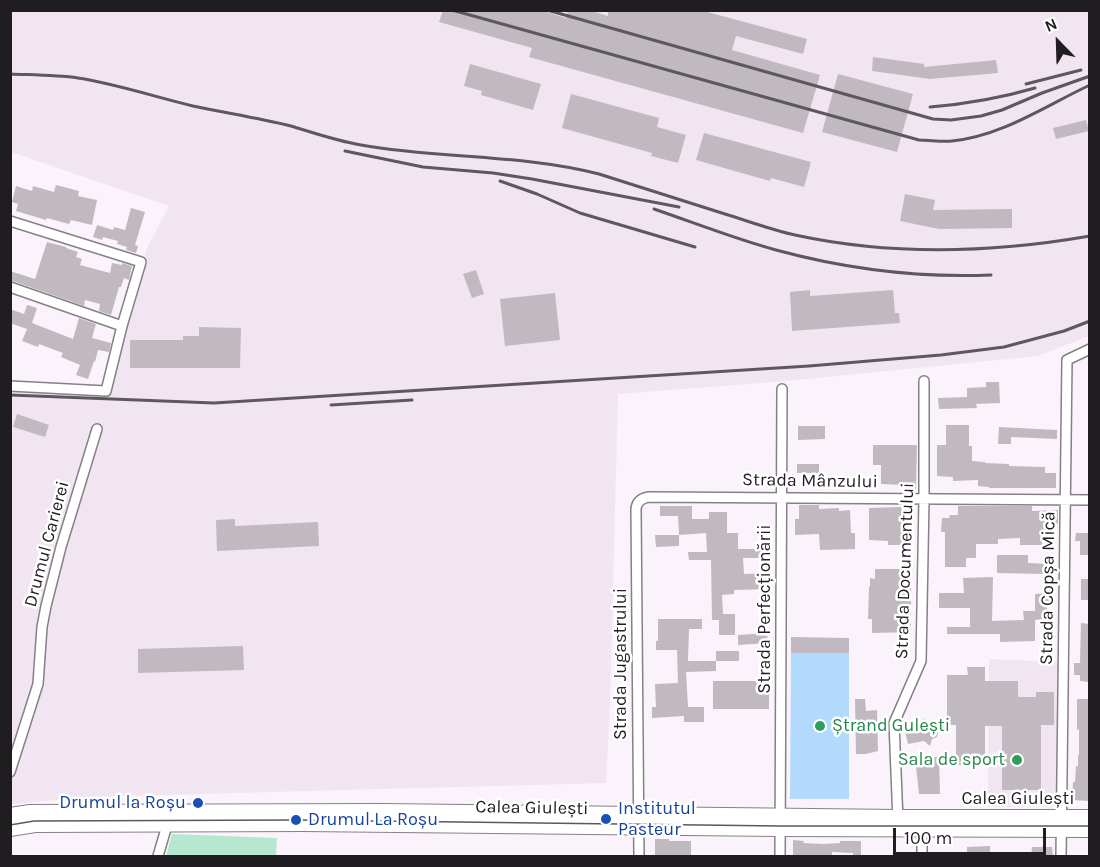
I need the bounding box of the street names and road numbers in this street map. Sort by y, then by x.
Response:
street label: Strada Mânzului [742,469,878,493]
street label: Drumul Carierei [20,479,74,609]
street label: Strada Documentului [891,482,919,660]
street label: Strada Copșa Mică [1036,511,1060,665]
street label: Strada Perfecționării [754,524,776,694]
street label: Strada Jugastrului [610,588,632,740]
street label: Calea Giulești [961,788,1075,810]
street label: Calea Giulești [475,796,589,820]

